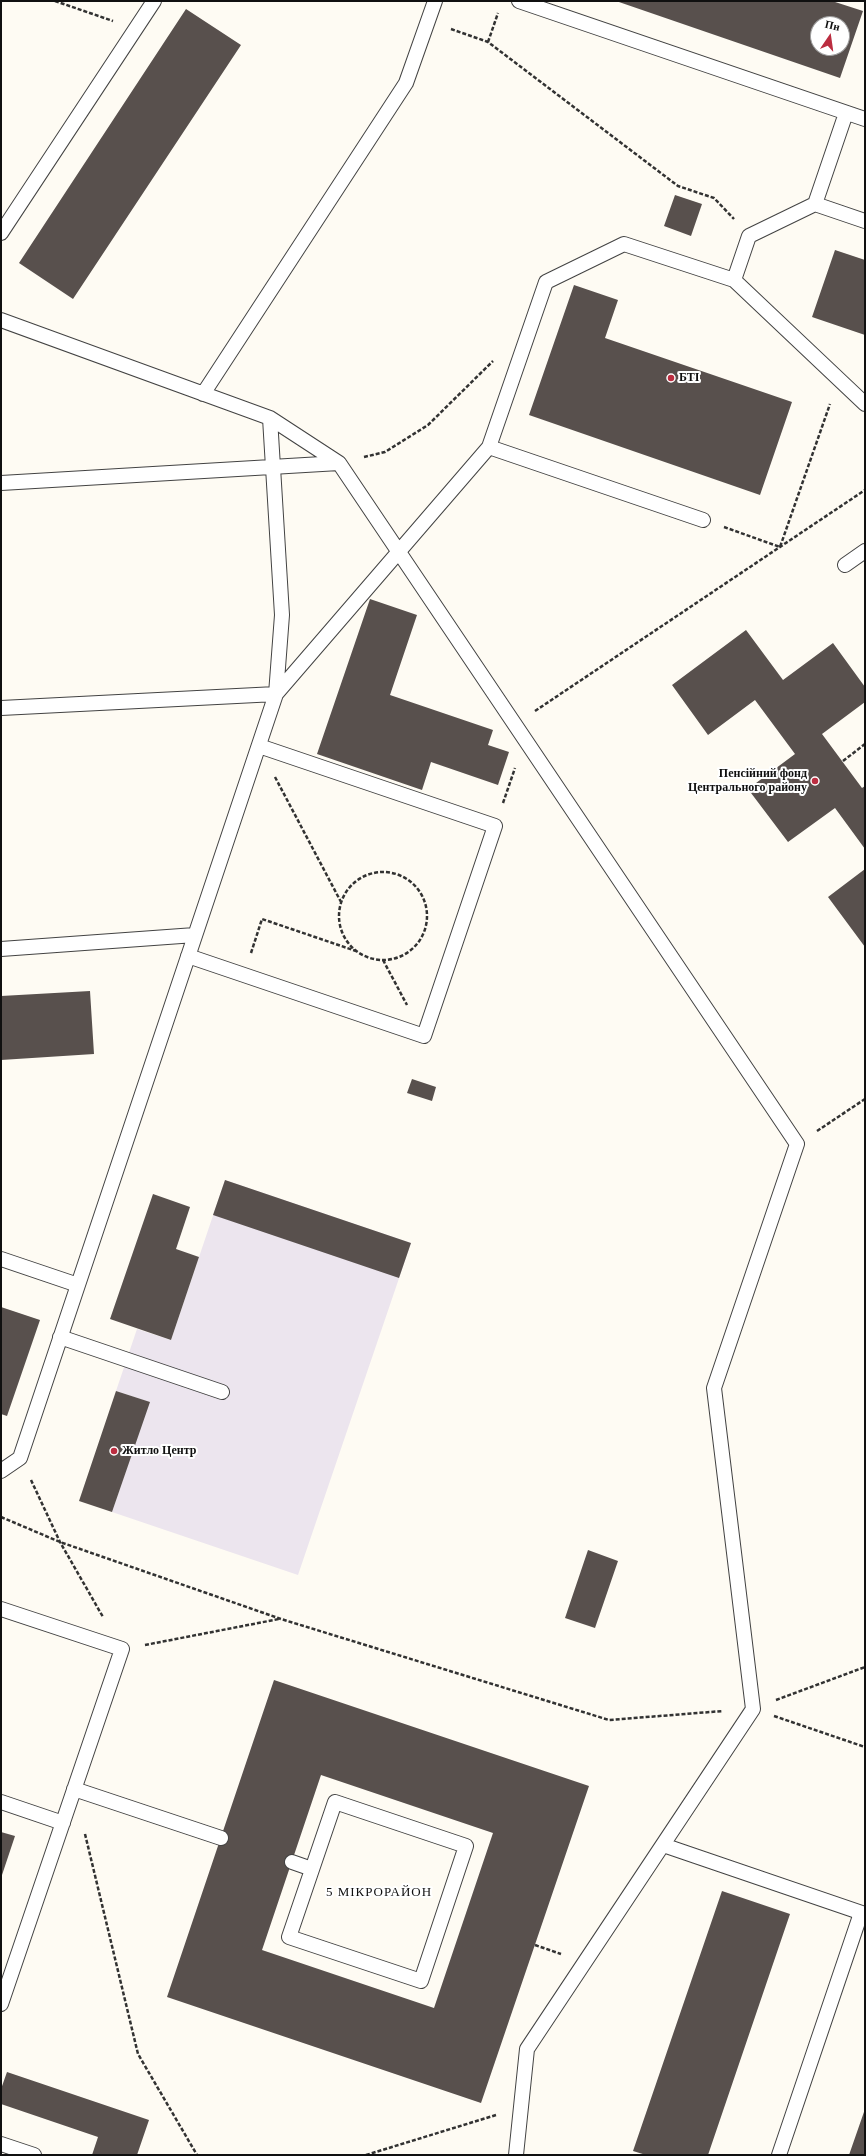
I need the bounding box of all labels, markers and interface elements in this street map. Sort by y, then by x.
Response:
north arrow [810,16,850,56]
text: Пн [824,18,841,33]
place label: БТІ [679,371,699,385]
marker: БТІ [666,373,676,383]
place label: Пенсійний фонд Центрального району [688,767,807,795]
marker: Пенсійний фонд Центрального району [810,776,820,786]
place label: Житло Центр [122,1444,196,1458]
marker: Житло Центр [109,1446,119,1456]
district label: 5 МІКРОРАЙОН [326,1885,432,1901]

